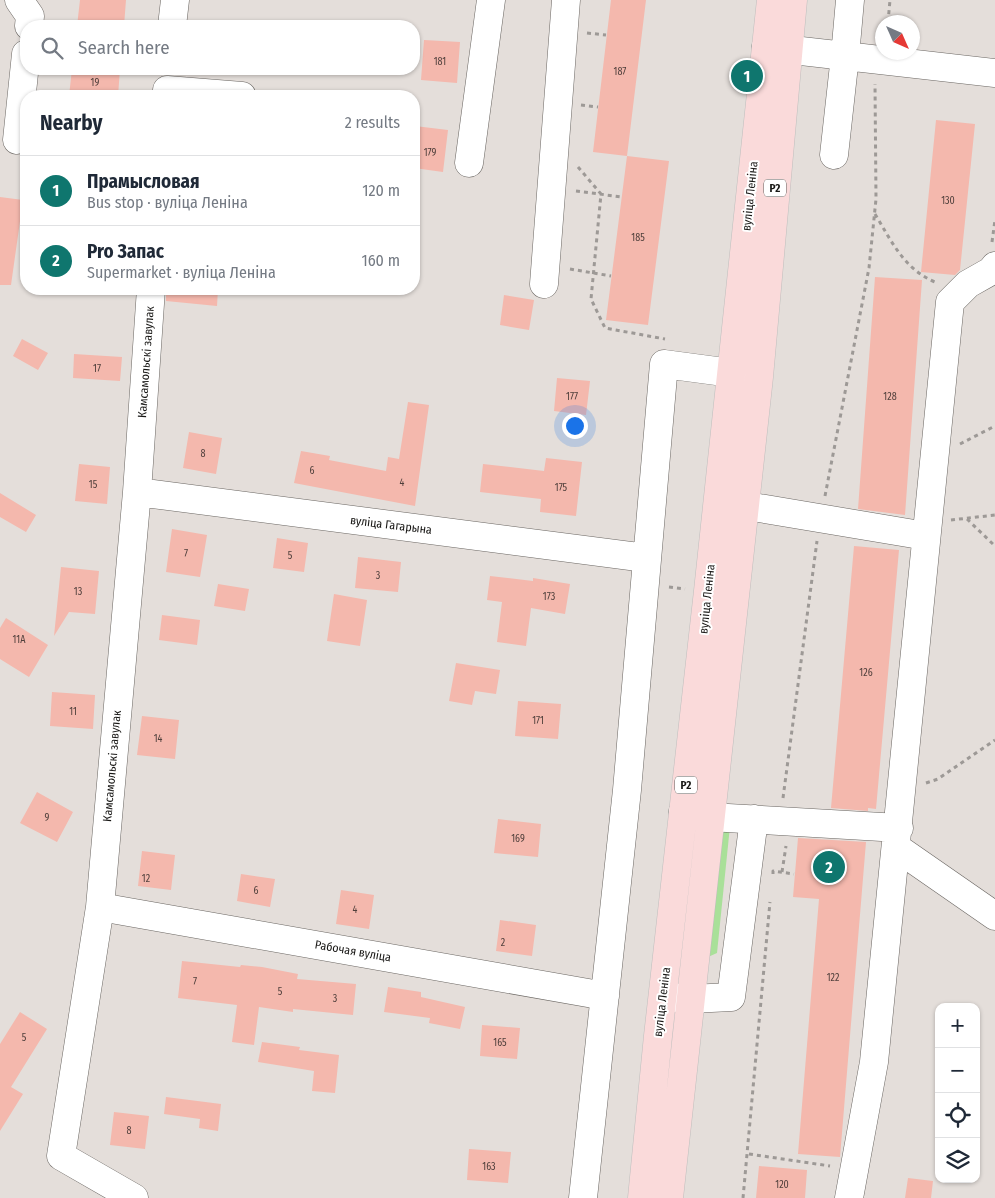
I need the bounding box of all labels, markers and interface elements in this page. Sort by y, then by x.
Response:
north arrow [875,15,920,60]
search box [20,20,420,75]
icon: search [38,34,66,62]
text: Search here [78,36,170,59]
house number: 181 [434,56,446,68]
pin: 1 [731,57,763,95]
house number: 187 [614,66,626,78]
house number: 19 [91,77,100,89]
text: Nearby [40,110,102,136]
text: 2 results [345,113,400,132]
house number: 179 [424,147,436,159]
street label: вуліца Леніна [739,160,761,232]
text: Прамысловая [87,170,200,193]
road number: Р2 [764,180,786,197]
text: 1 [53,181,59,200]
text: 120 m [362,181,400,200]
text: Bus stop · вуліца Леніна [87,193,248,212]
house number: 130 [941,195,955,207]
house number: 185 [631,232,645,244]
text: Pro Запас [87,240,164,263]
text: 2 [52,251,60,270]
text: 160 m [361,251,400,270]
text: Supermarket · вуліца Леніна [87,263,276,282]
street label: Камсамольскі завулак [135,305,157,418]
house number: 17 [93,363,101,375]
house number: 177 [566,391,578,403]
house number: 128 [883,391,897,403]
your location [562,413,588,439]
house number: 8 [201,448,206,460]
house number: 6 [310,465,315,477]
house number: 4 [400,477,405,489]
house number: 15 [89,479,98,491]
house number: 175 [555,482,568,494]
street label: вуліца Гагарына [349,513,433,537]
house number: 7 [184,548,188,560]
house number: 5 [288,550,293,562]
street label: вуліца Леніна [696,563,718,635]
house number: 3 [376,570,381,582]
house number: 13 [74,586,83,598]
house number: 173 [543,591,556,603]
house number: 11А [13,634,26,646]
house number: 126 [859,667,873,679]
house number: 11 [69,706,77,718]
street label: Камсамольскі завулак [100,709,124,822]
house number: 171 [532,715,544,727]
house number: 14 [154,733,163,745]
road number: Р2 [675,776,697,794]
house number: 9 [45,812,50,824]
house number: 169 [511,833,525,845]
pin: 2 [813,848,845,886]
house number: 12 [142,873,151,885]
house number: 6 [254,885,259,897]
house number: 4 [353,904,358,916]
street label: Рабочая вуліца [314,937,392,965]
house number: 2 [501,937,506,949]
street label: вуліца Леніна [651,966,673,1038]
house number: 122 [827,972,840,984]
house number: 7 [193,976,197,988]
house number: 5 [278,986,283,998]
house number: 3 [333,993,338,1005]
map controls [935,1003,980,1183]
button: + [935,1003,980,1048]
house number: 5 [22,1032,27,1044]
house number: 165 [493,1037,507,1049]
button: − [935,1048,980,1093]
button: locate [935,1093,980,1138]
house number: 8 [127,1125,132,1137]
button: layers [935,1138,980,1183]
house number: 163 [482,1161,496,1173]
house number: 120 [775,1179,789,1191]

